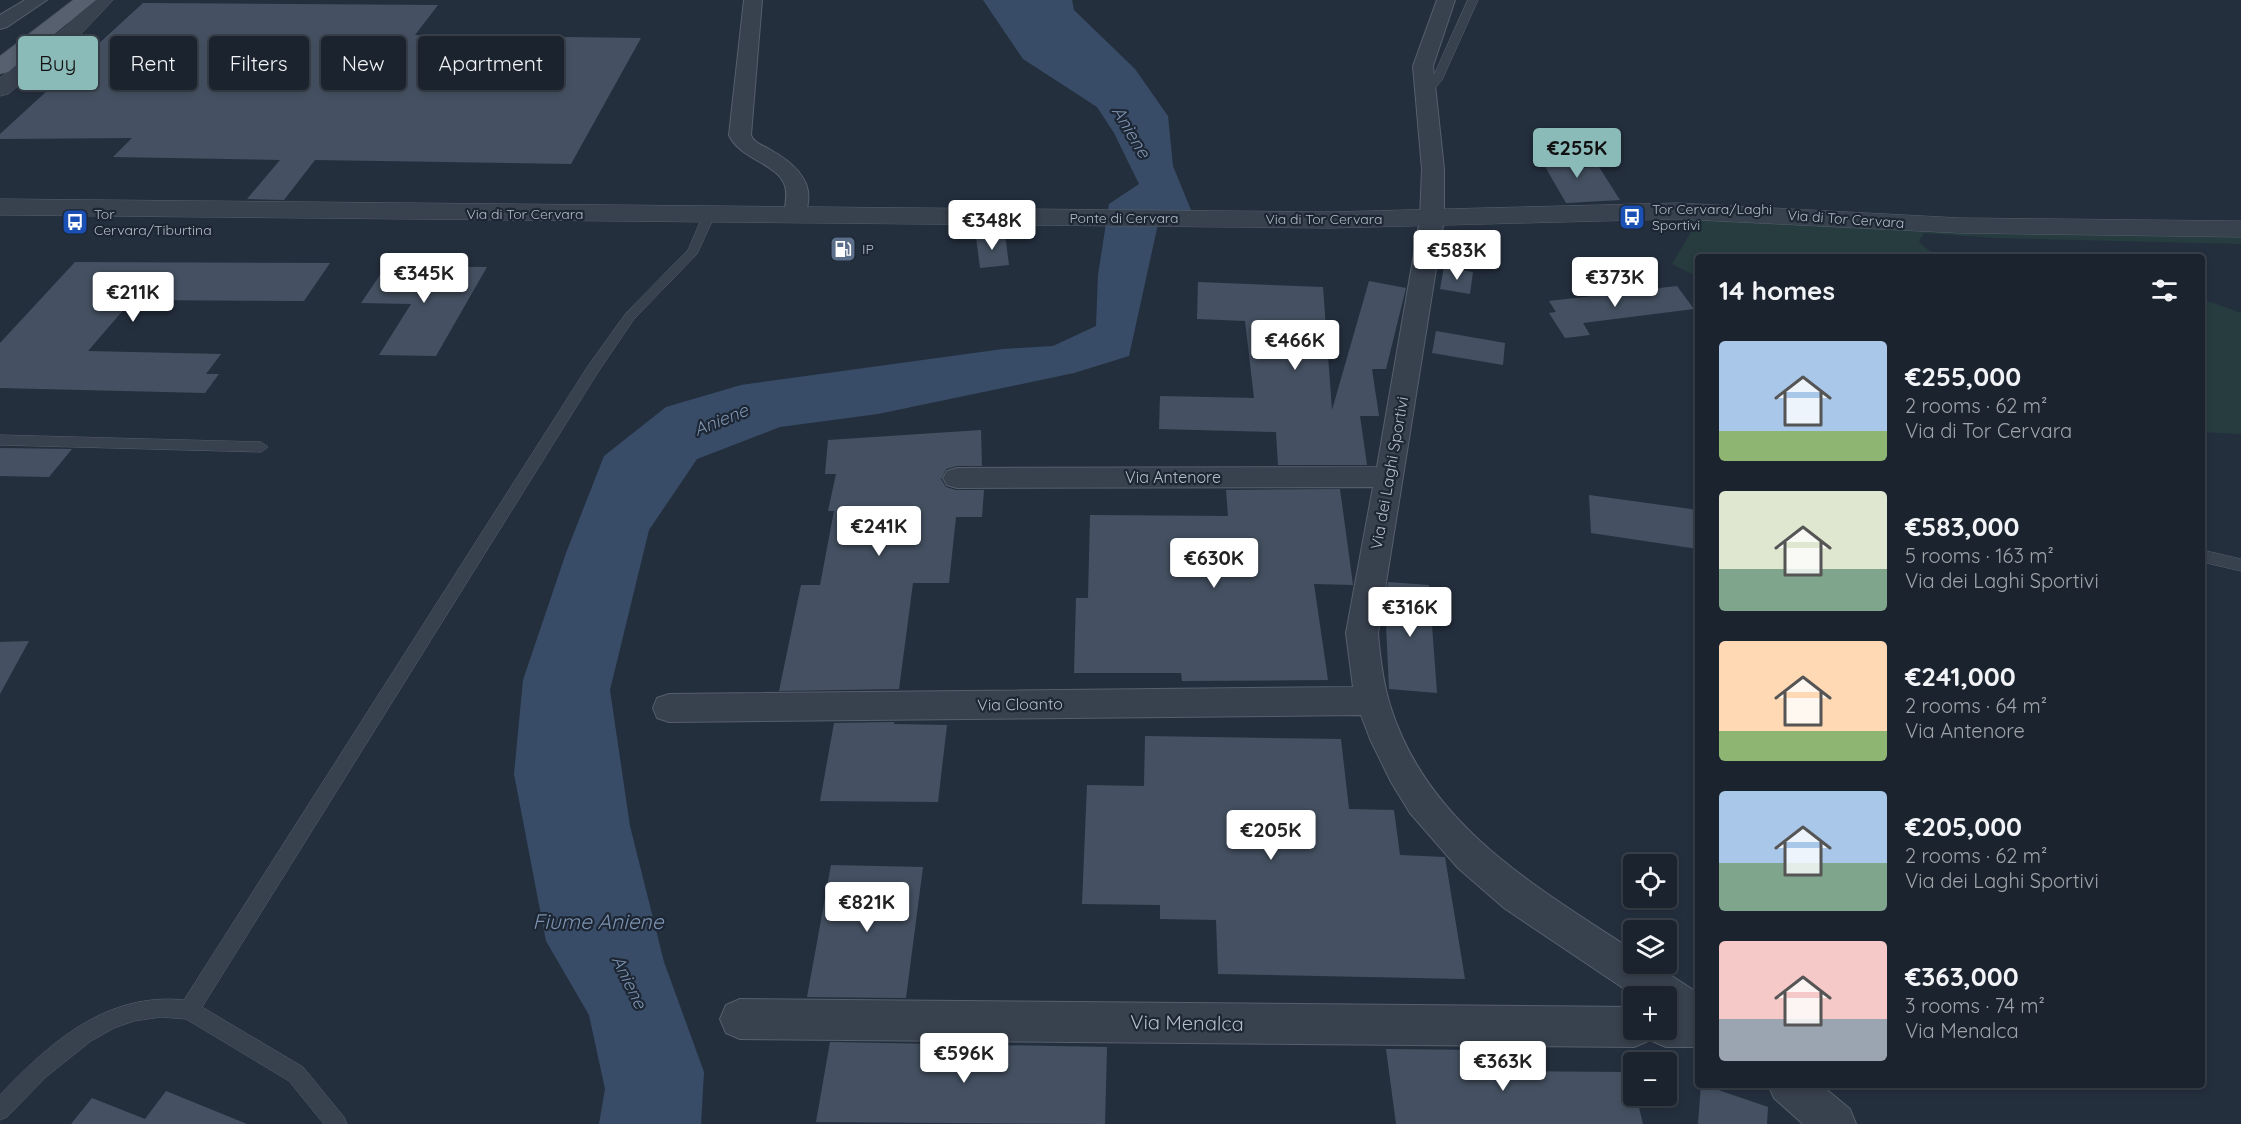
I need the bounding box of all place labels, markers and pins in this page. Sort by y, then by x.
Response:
pin: €255K [1535,128,1619,179]
pin: €348K [950,200,1034,251]
place label: Tor Cervara/Laghi Sportivi [1652,200,1772,234]
bus stop icon: Tor Cervara/Laghi Sportivi [1617,202,1647,232]
place label: Tor Cervara/Tiburtina [94,205,212,239]
bus stop icon: Tor Cervara/Tiburtina [60,207,90,237]
pin: €583K [1415,230,1499,281]
fuel station icon: IP [828,234,858,264]
place label: IP [862,240,874,258]
pin: €345K [382,253,466,304]
pin: €373K [1573,257,1657,308]
pin: €211K [91,272,175,323]
pin: €466K [1253,320,1337,371]
pin: €241K [837,506,921,557]
pin: €630K [1172,538,1256,589]
pin: €316K [1368,587,1452,638]
pin: €205K [1229,810,1313,861]
pin: €821K [825,882,909,933]
pin: €596K [922,1033,1006,1084]
pin: €363K [1461,1041,1545,1092]

